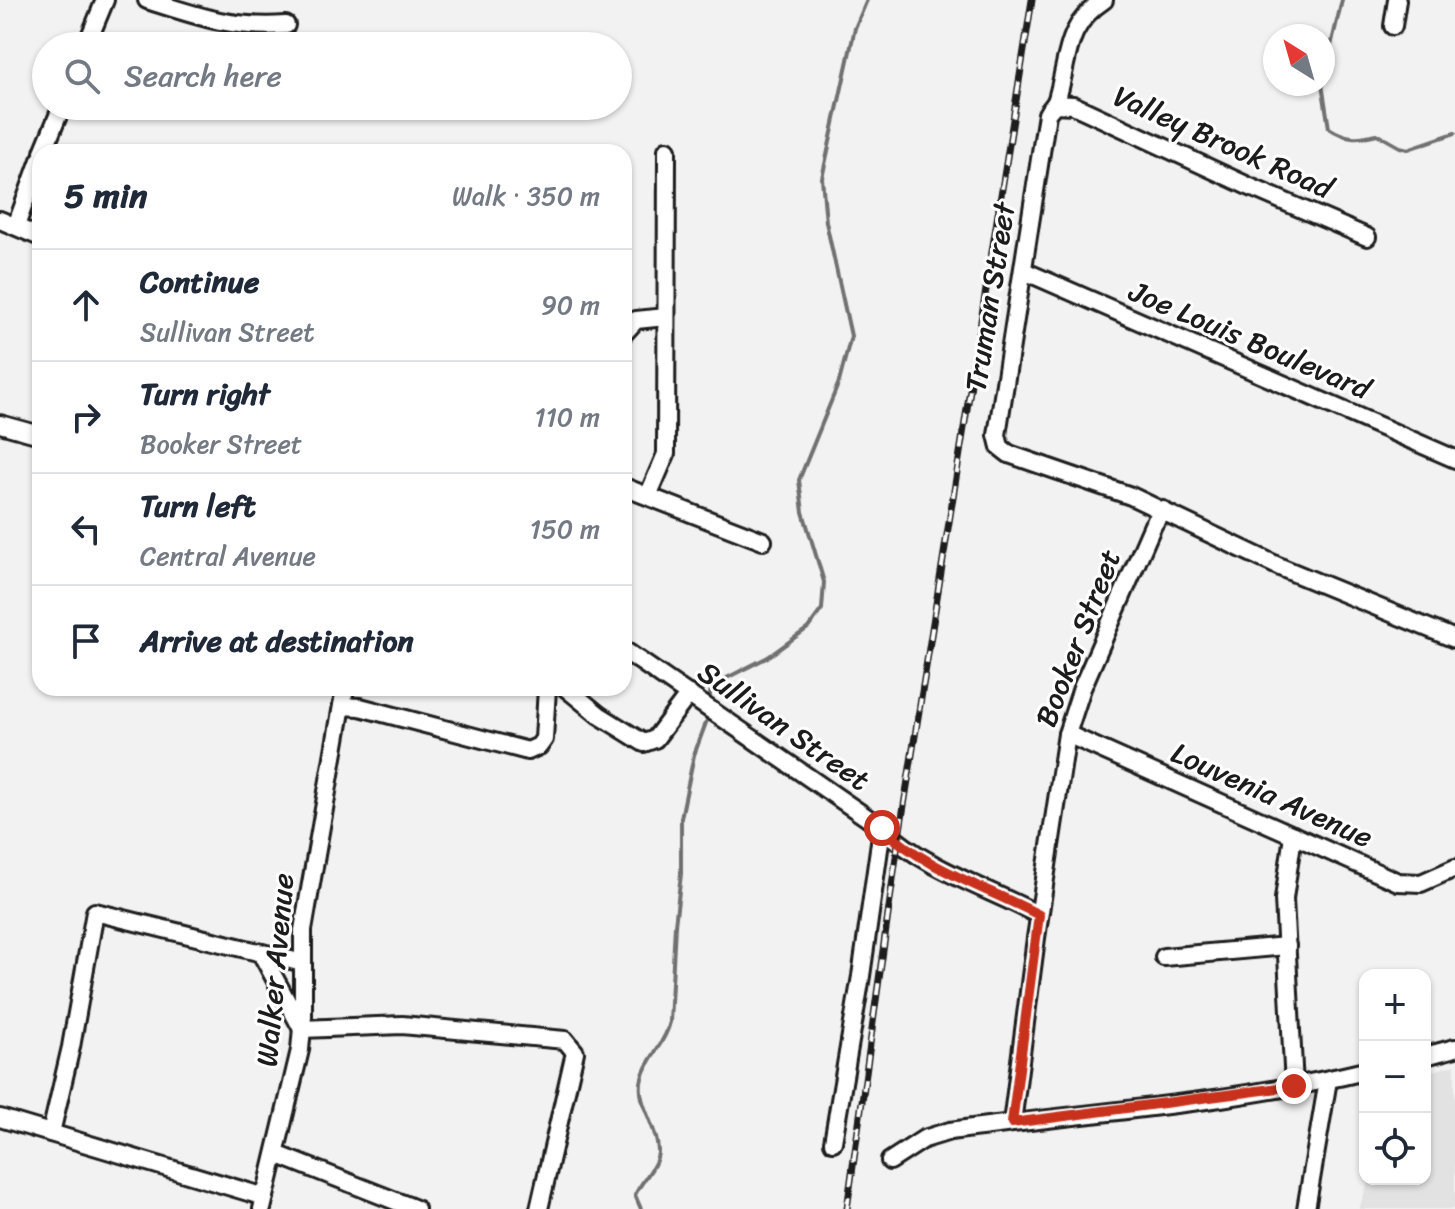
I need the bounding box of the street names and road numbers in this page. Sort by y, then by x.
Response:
street label: Valley Brook Road [1104,69,1344,216]
street label: Truman Street [948,197,1032,395]
street label: Joe Louis Boulevard [1120,264,1382,416]
street label: Booker Street [1019,541,1137,735]
street label: Sullivan Street [686,646,882,806]
street label: Louvenia Avenue [1162,726,1382,864]
street label: Walker Avenue [240,871,310,1069]

